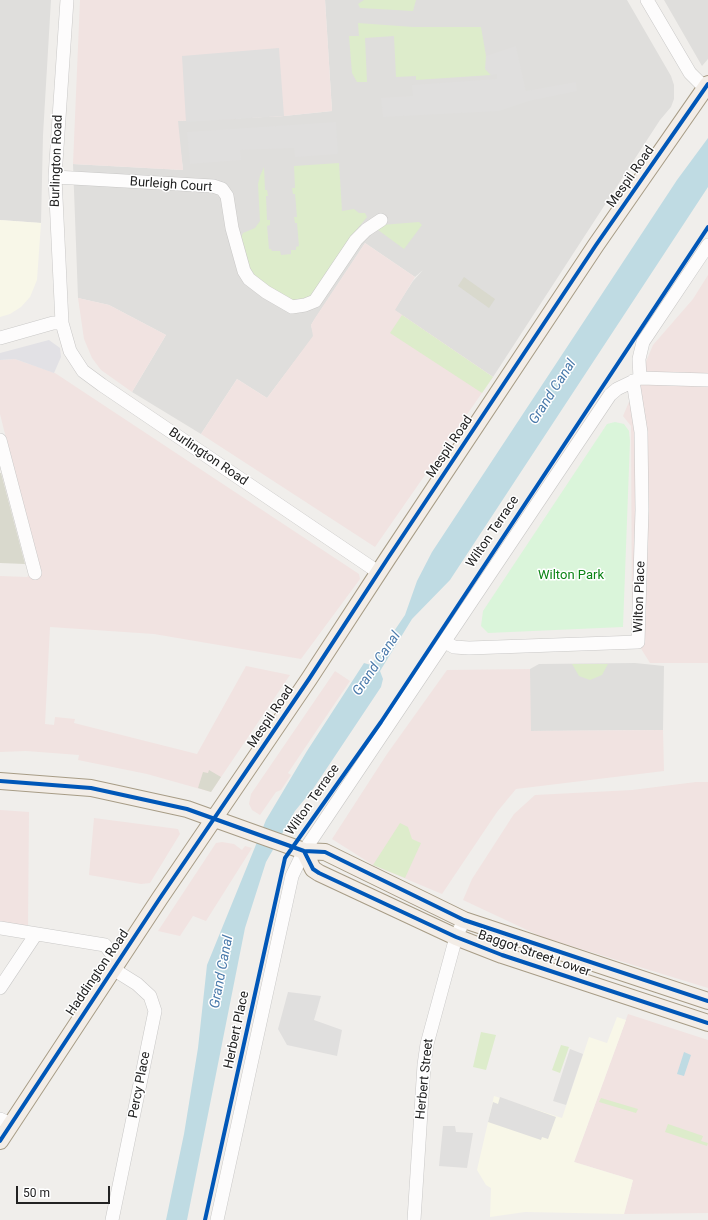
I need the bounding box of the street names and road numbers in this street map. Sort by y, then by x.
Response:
street label: Burlington Road [48,115,66,207]
street label: Mespil Road [604,143,658,211]
street label: Burleigh Court [129,174,213,196]
street label: Mespil Road [424,413,476,481]
street label: Burlington Road [165,425,251,489]
street label: Wilton Terrace [463,493,523,571]
street label: Wilton Place [631,561,649,633]
street label: Mespil Road [245,683,297,751]
street label: Wilton Terrace [283,761,343,839]
street label: Haddington Road [63,927,133,1019]
street label: Baggot Street Lower [476,927,592,981]
street label: Herbert Place [221,990,253,1070]
street label: Herbert Street [413,1038,437,1120]
street label: Percy Place [126,1050,154,1120]

